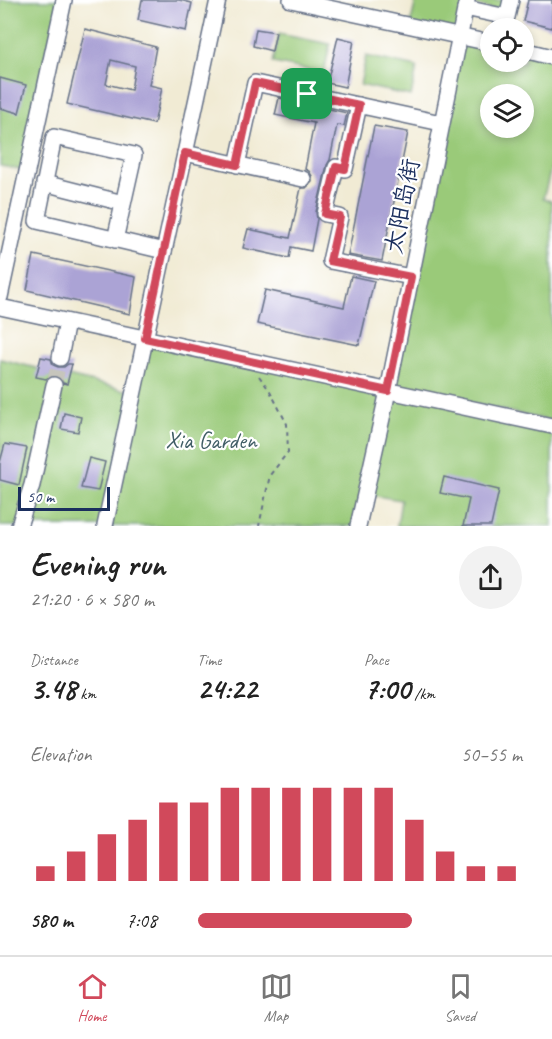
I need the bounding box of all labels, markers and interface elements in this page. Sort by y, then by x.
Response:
map controls [480,18,534,138]
button: locate [480,18,534,72]
pin [281,68,332,119]
icon: arrive [290,77,323,110]
button: layers [480,84,534,138]
street label: 太阳岛街 [378,156,426,256]
park label: Xia Garden [165,425,258,455]
scale bar [18,484,110,511]
text: 50 m [27,487,54,507]
text: Evening run [30,543,165,585]
button: share [459,546,522,609]
text: 21:20 · 6 × 580 m [30,587,154,612]
text: Distance [30,650,78,670]
text: Time [197,650,221,670]
text: Pace [364,650,389,670]
text: 3.48 [30,670,76,708]
text: 24:22 [197,670,257,708]
text: 7:00 [364,670,410,708]
text: km [76,684,96,704]
text: /km [410,684,435,704]
text: Elevation [30,742,92,767]
text: 50–55 m [461,742,522,767]
text: 580 m [30,908,73,933]
text: 7:08 [126,908,157,933]
tab: Home [76,970,109,1026]
tab: Map [260,970,293,1026]
tab: Saved [444,970,477,1026]

